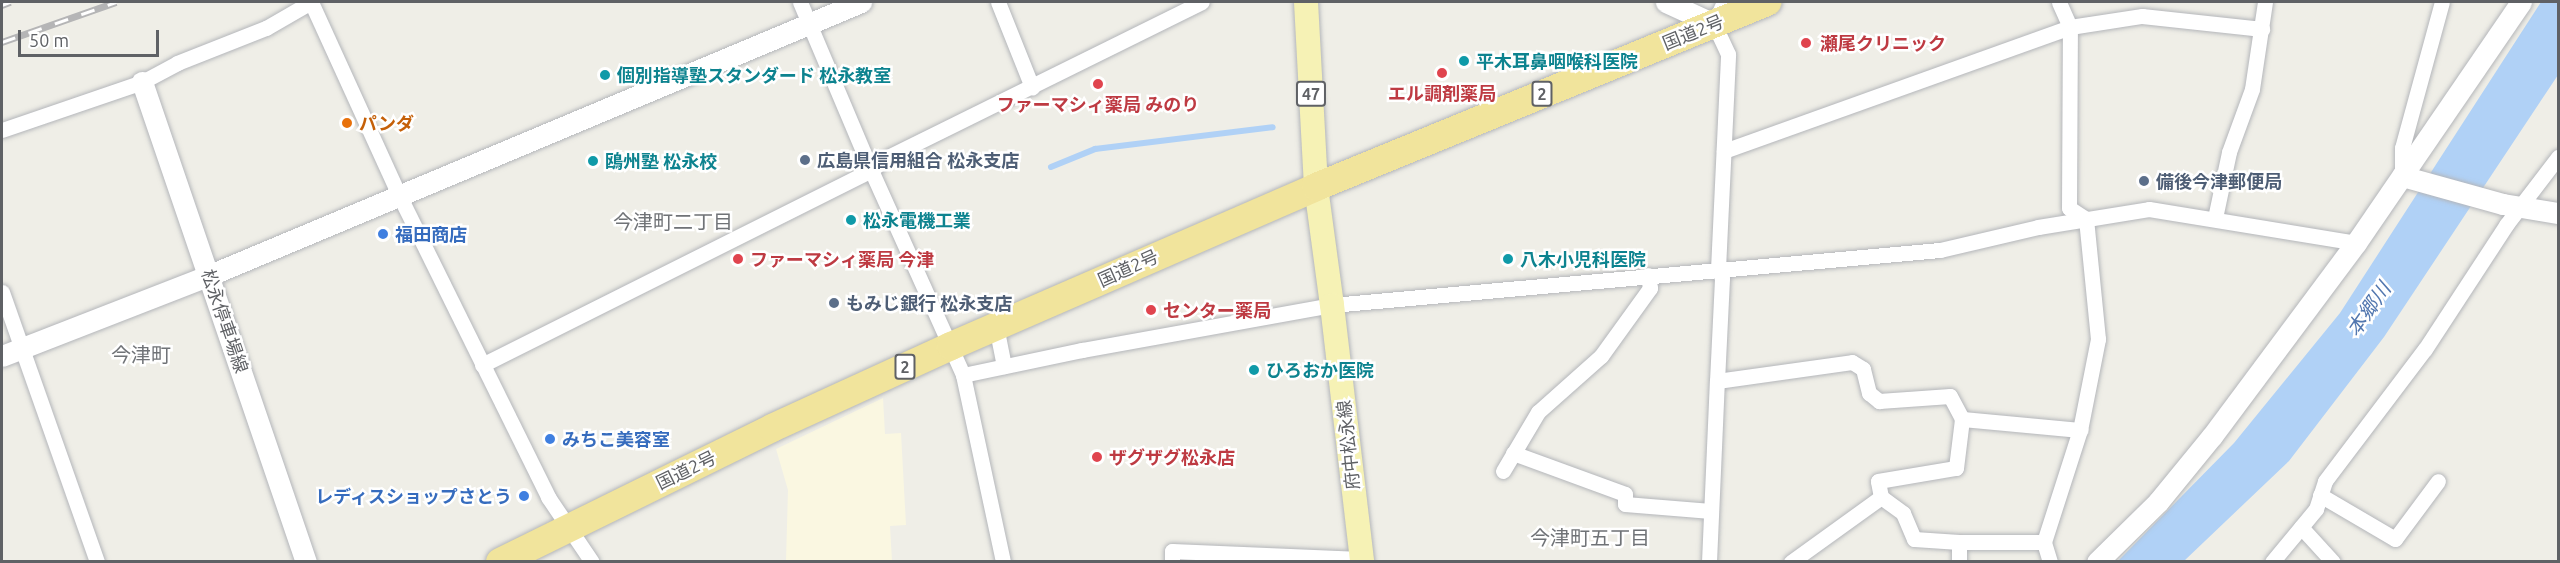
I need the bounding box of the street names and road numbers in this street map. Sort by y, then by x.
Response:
street label: 国道2号 [1659,10,1727,54]
road number: 47 [1294,81,1328,107]
road number: 2 [1530,81,1554,107]
street label: 国道2号 [1094,245,1162,291]
street label: 松永停車場線 [197,266,253,376]
road number: 2 [893,354,917,380]
street label: 府中松永線 [1333,399,1363,491]
street label: 国道2号 [652,446,720,494]

